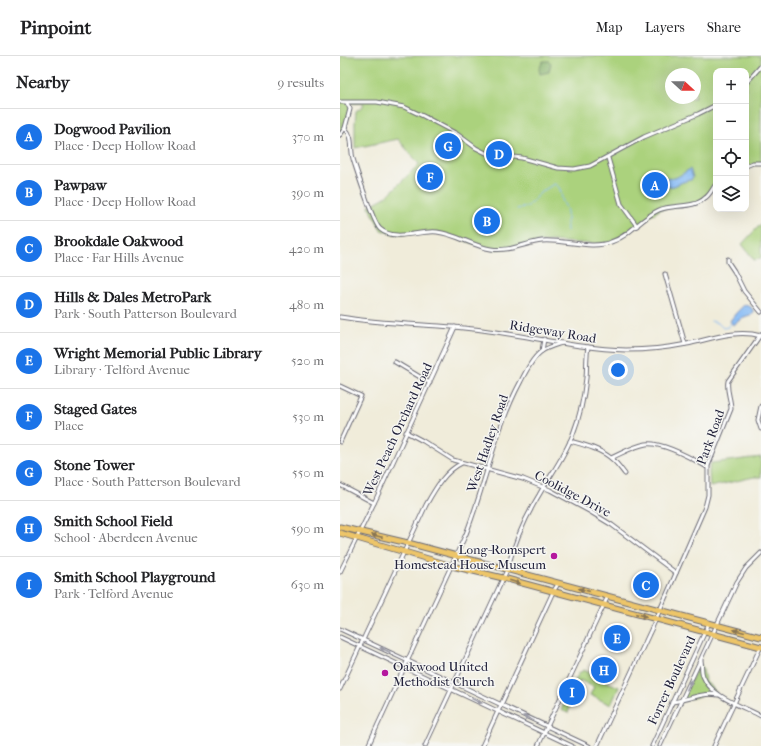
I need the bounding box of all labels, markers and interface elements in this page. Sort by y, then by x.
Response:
text: Pinpoint [20,17,91,39]
text: Map [596,19,623,36]
text: Layers [645,19,685,36]
text: Share [707,19,741,36]
north arrow [665,68,701,104]
map controls [713,68,749,212]
button: + [713,68,749,104]
text: Nearby [16,72,70,92]
text: 9 results [277,75,324,90]
button: − [713,104,749,140]
text: Dogwood Pavilion [54,120,171,138]
text: A [25,129,33,144]
text: 370 m [292,129,324,144]
pin: G [435,131,461,161]
text: Place · Deep Hollow Road [54,138,196,153]
pin: D [486,139,512,169]
button: locate [713,140,749,176]
pin: F [417,162,443,192]
pin: A [642,170,668,200]
text: Pawpaw [54,176,107,194]
button: layers [713,176,749,212]
text: B [25,185,33,200]
text: 390 m [291,185,324,200]
text: Place · Deep Hollow Road [54,194,196,209]
pin: B [474,206,500,236]
text: Brookdale Oakwood [54,232,183,250]
text: C [25,241,33,256]
text: 420 m [289,241,324,256]
text: Place · Far Hills Avenue [54,250,184,265]
text: Hills & Dales MetroPark [54,288,211,306]
text: D [24,297,34,312]
text: 480 m [289,297,324,312]
text: Park · South Patterson Boulevard [54,306,237,321]
street label: Ridgeway Road [509,317,598,346]
text: Wright Memorial Public Library [54,344,262,362]
text: E [25,353,33,368]
text: 520 m [291,353,324,368]
street label: West Peach Orchard Road [360,359,435,499]
your location [608,360,628,380]
text: Library · Telford Avenue [54,362,190,377]
street label: West Hadley Road [463,391,512,495]
text: Staged Gates [54,400,137,418]
street label: Park Road [694,407,728,467]
text: F [26,409,32,424]
text: 530 m [292,409,324,424]
text: Place [54,418,84,433]
text: Stone Tower [54,456,135,474]
text: G [24,465,34,480]
text: 550 m [292,465,324,480]
street label: Coolidge Drive [532,467,614,520]
text: Place · South Patterson Boulevard [54,474,241,489]
text: Smith School Field [54,512,173,530]
text: H [24,521,34,536]
text: 590 m [291,521,324,536]
text: School · Aberdeen Avenue [54,530,198,545]
one-way arrow [371,532,383,538]
place label: Long-Romspert Homestead House Museum [394,542,546,572]
marker: Long-Romspert Homestead House Museum [549,551,559,561]
text: Smith School Playground [54,568,215,586]
pin: C [633,570,659,600]
text: I [26,577,32,592]
text: 630 m [291,577,324,592]
one-way arrow [510,579,522,585]
text: Park · Telford Avenue [54,586,173,601]
one-way arrow [578,587,590,593]
one-way arrow [635,612,647,618]
pin: E [604,623,630,653]
one-way arrow [732,628,744,634]
street label: Forrer Boulevard [644,633,699,727]
one-way arrow [379,647,391,653]
pin: H [591,655,617,685]
place label: Oakwood United Methodist Church [393,659,495,689]
marker: Oakwood United Methodist Church [380,668,390,678]
pin: I [559,677,585,707]
one-way arrow [686,679,692,691]
one-way arrow [471,698,483,704]
one-way arrow [522,715,533,721]

